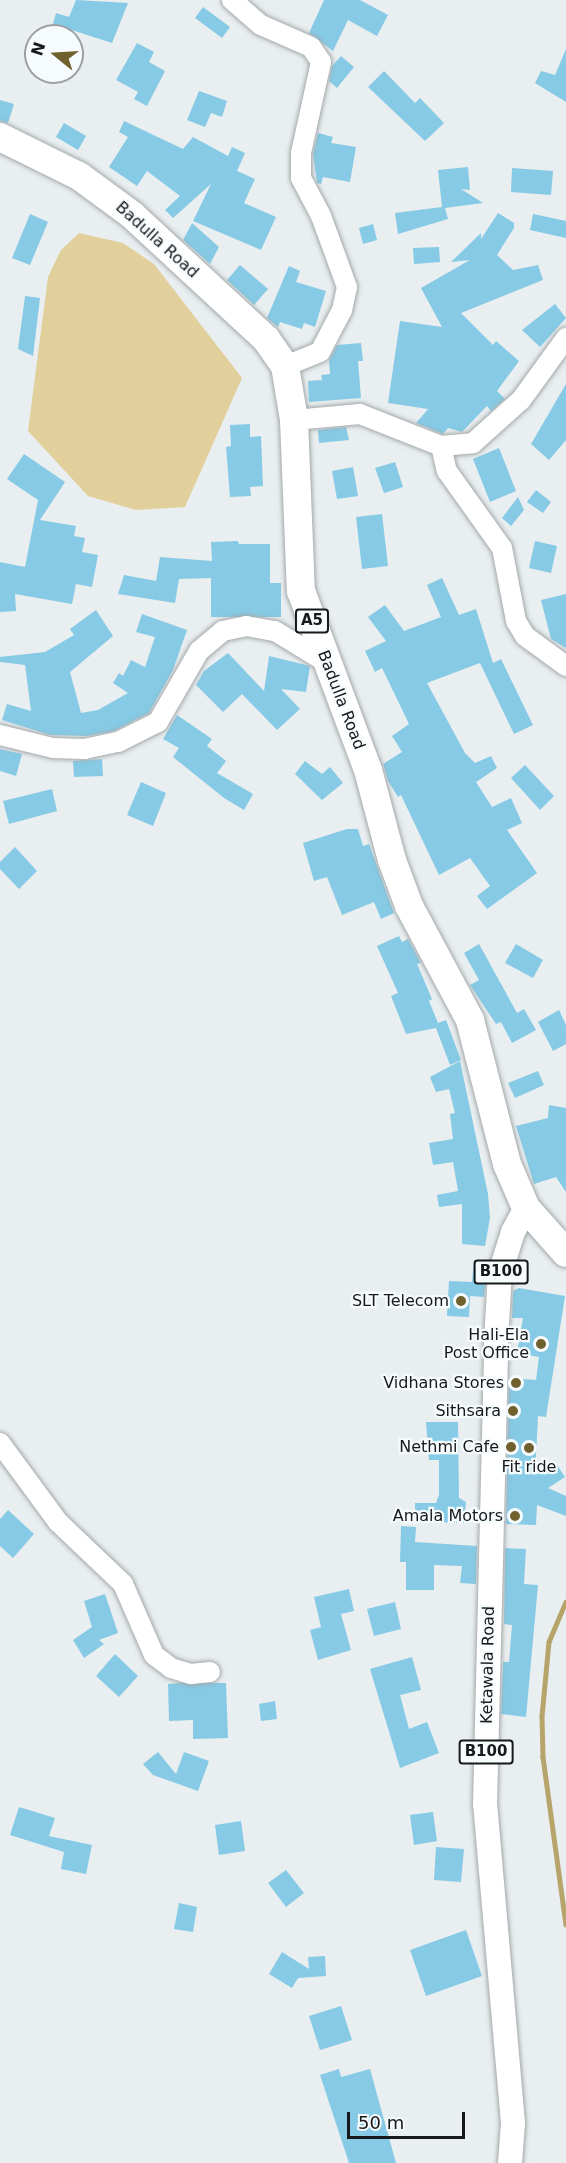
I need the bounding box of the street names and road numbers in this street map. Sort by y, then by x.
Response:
street label: Badulla Road [112,198,202,282]
road number: A5 [294,609,330,633]
street label: Badulla Road [313,648,369,752]
road number: B100 [472,1260,530,1284]
street label: Ketawala Road [477,1606,499,1724]
road number: B100 [458,1740,514,1764]

